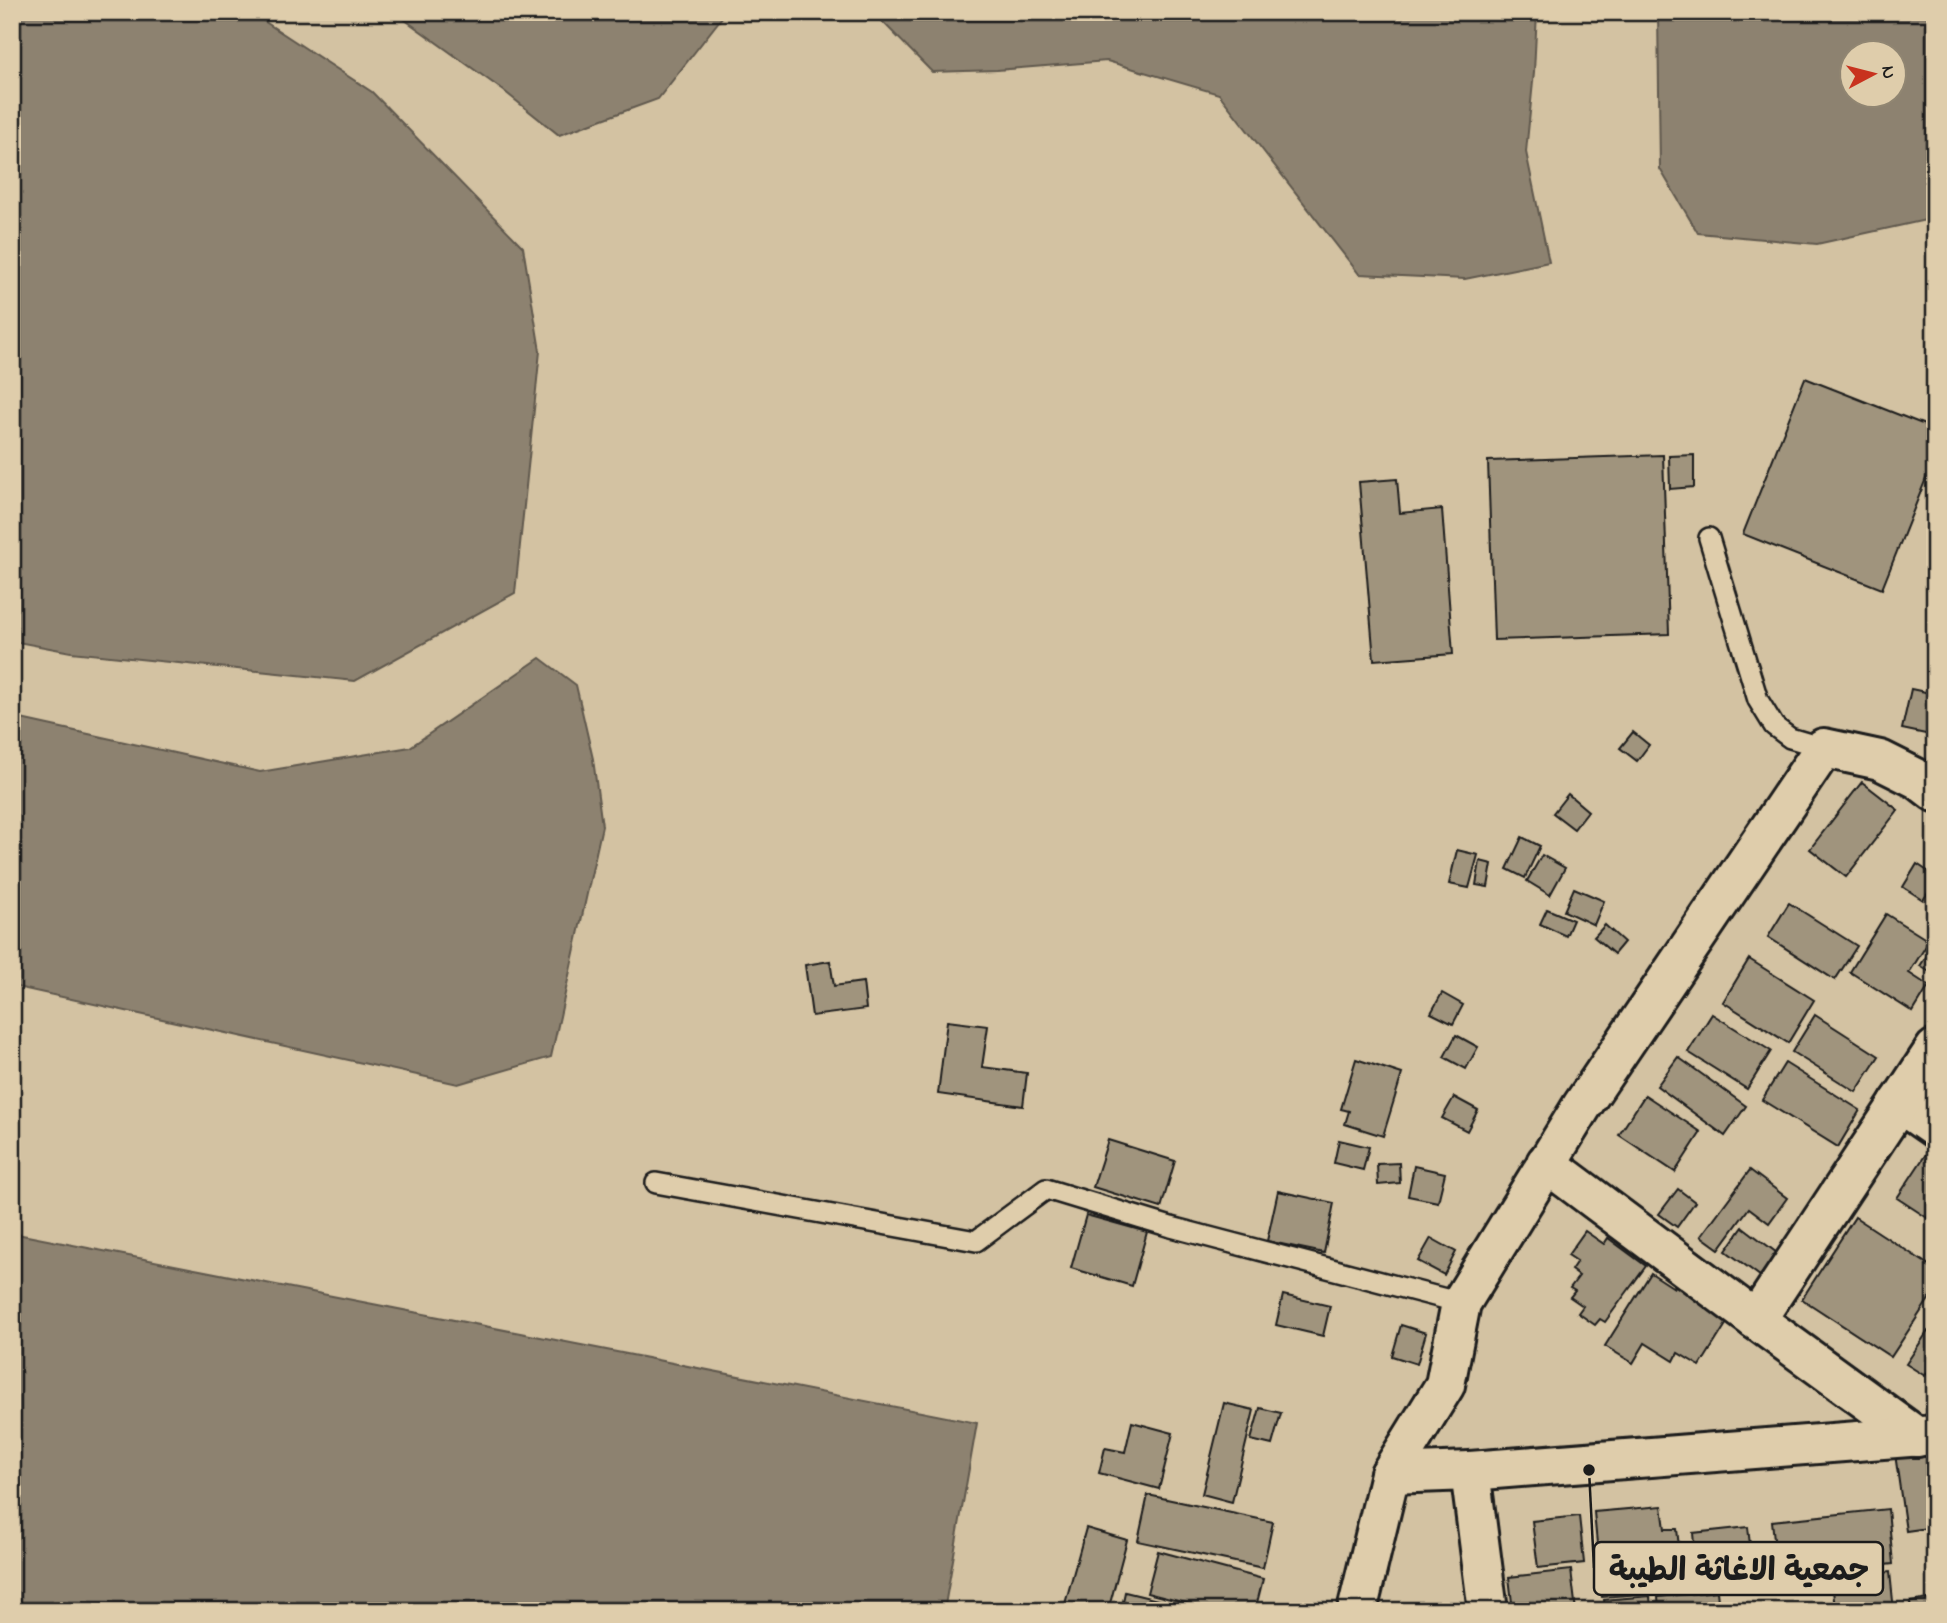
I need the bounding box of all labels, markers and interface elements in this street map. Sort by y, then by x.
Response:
north arrow [1839,38,1909,108]
text: N [1873,64,1902,80]
callout: جمعية الاغاثة الطيبة [1594,1542,1883,1595]
text: جمعية الاغاثة الطيبة [1609,1549,1869,1596]

